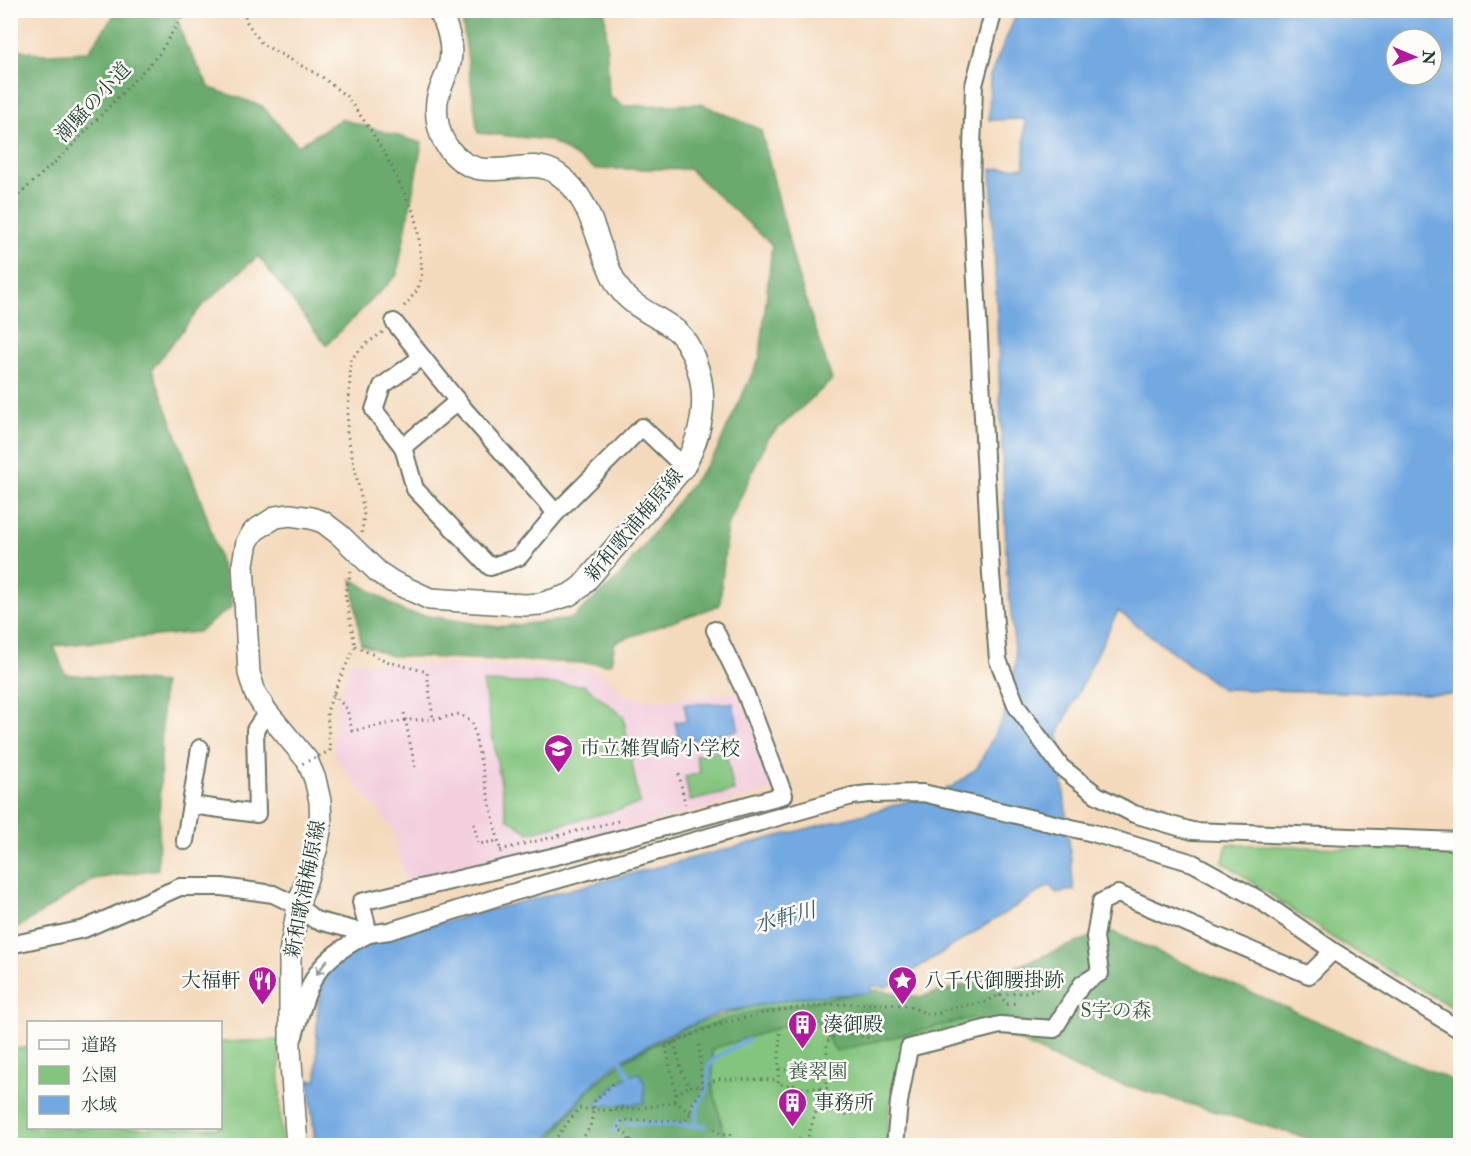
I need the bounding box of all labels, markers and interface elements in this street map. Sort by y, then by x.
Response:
north arrow [1384,27,1444,87]
text: N [1418,49,1438,66]
street label: 潮騒の小道 [50,57,136,147]
street label: 新和歌浦梅原線 [579,463,689,587]
school or university icon: 市立雑賀崎小学校 [543,732,575,774]
place label: 市立雑賀崎小学校 [580,736,740,761]
street label: 新和歌浦梅原線 [279,818,331,960]
water label: 水軒川 [751,896,821,939]
one-way arrow [316,959,328,975]
restaurant icon: 大福軒 [246,964,278,1006]
place icon: 八千代御腰掛跡 [887,964,919,1006]
place label: 大福軒 [181,968,241,993]
place label: 八千代御腰掛跡 [924,968,1064,993]
park label: S字の森 [1080,998,1152,1023]
building icon: 湊御殿 [786,1008,818,1050]
place label: 湊御殿 [823,1012,883,1037]
legend [27,1021,222,1129]
text: 道路 [81,1034,117,1057]
park label: 養翠園 [788,1059,848,1084]
text: 公園 [81,1064,117,1087]
building icon: 事務所 [777,1086,809,1128]
place label: 事務所 [814,1090,874,1115]
text: 水域 [81,1094,117,1117]

